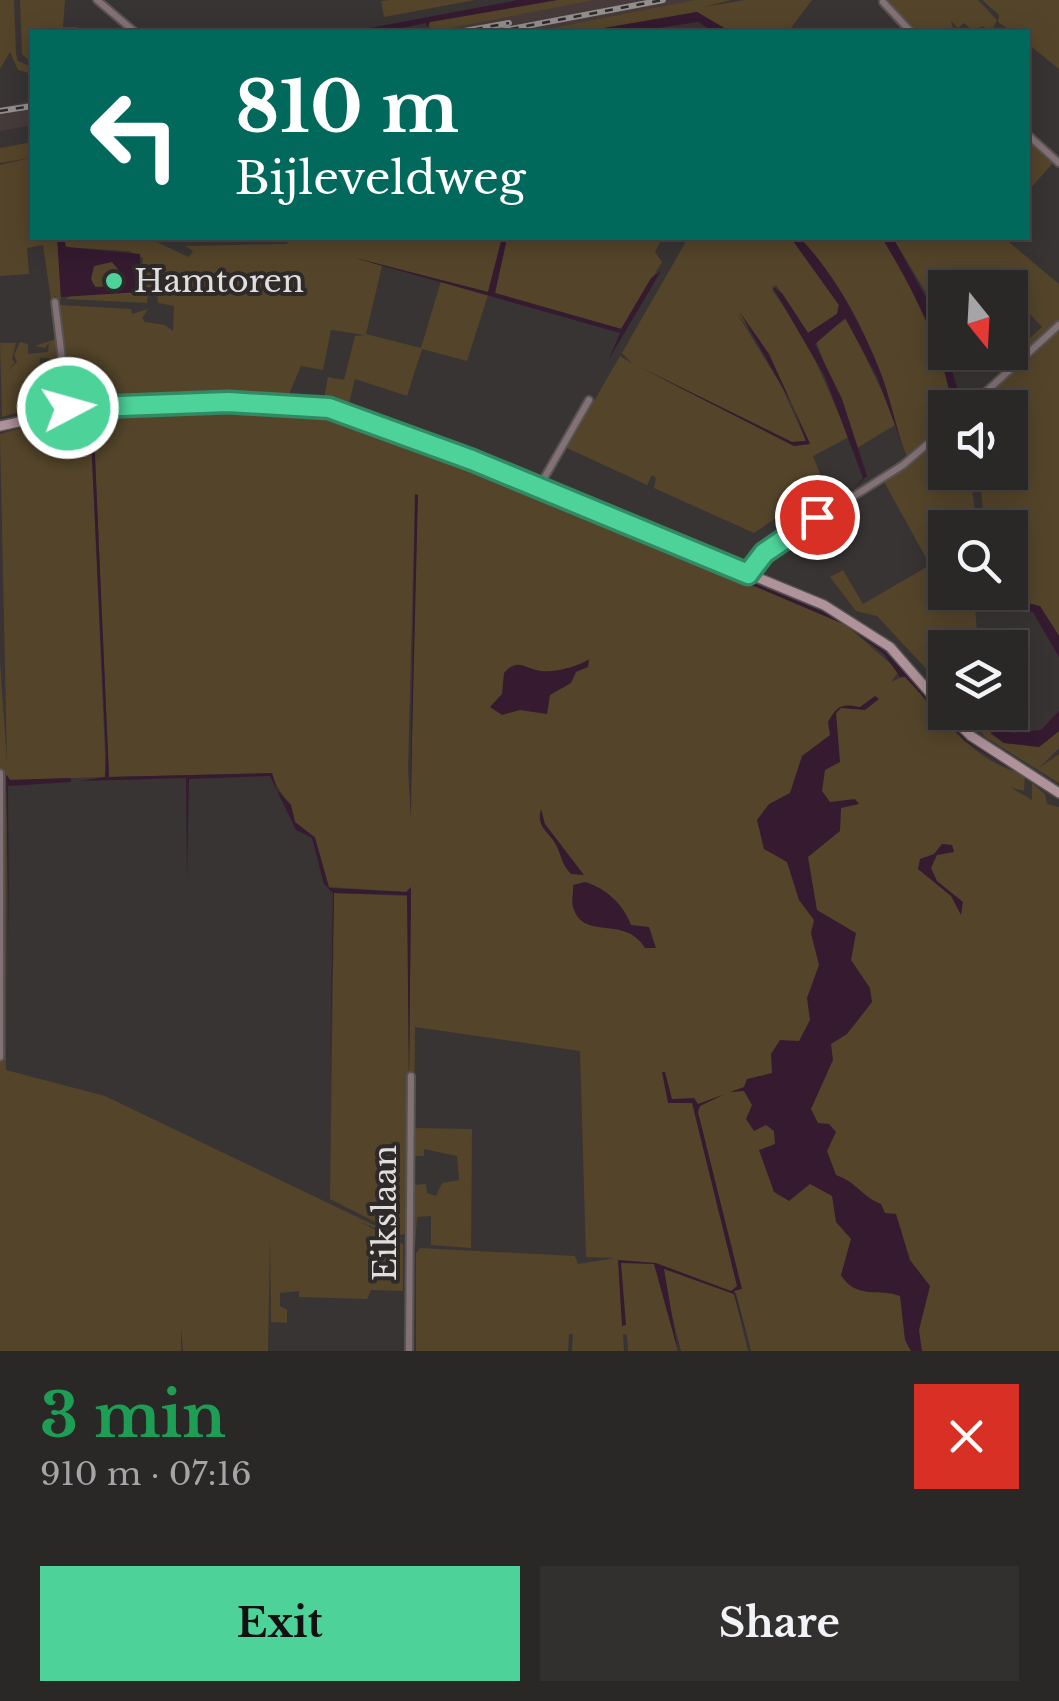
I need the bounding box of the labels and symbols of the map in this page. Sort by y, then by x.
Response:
place label: Hamtoren [134,261,304,301]
marker: Hamtoren [103,270,125,292]
north arrow [928,270,1028,370]
position arrow [16,356,120,460]
pin [775,475,860,560]
street label: Eikslaan [365,1145,405,1281]

